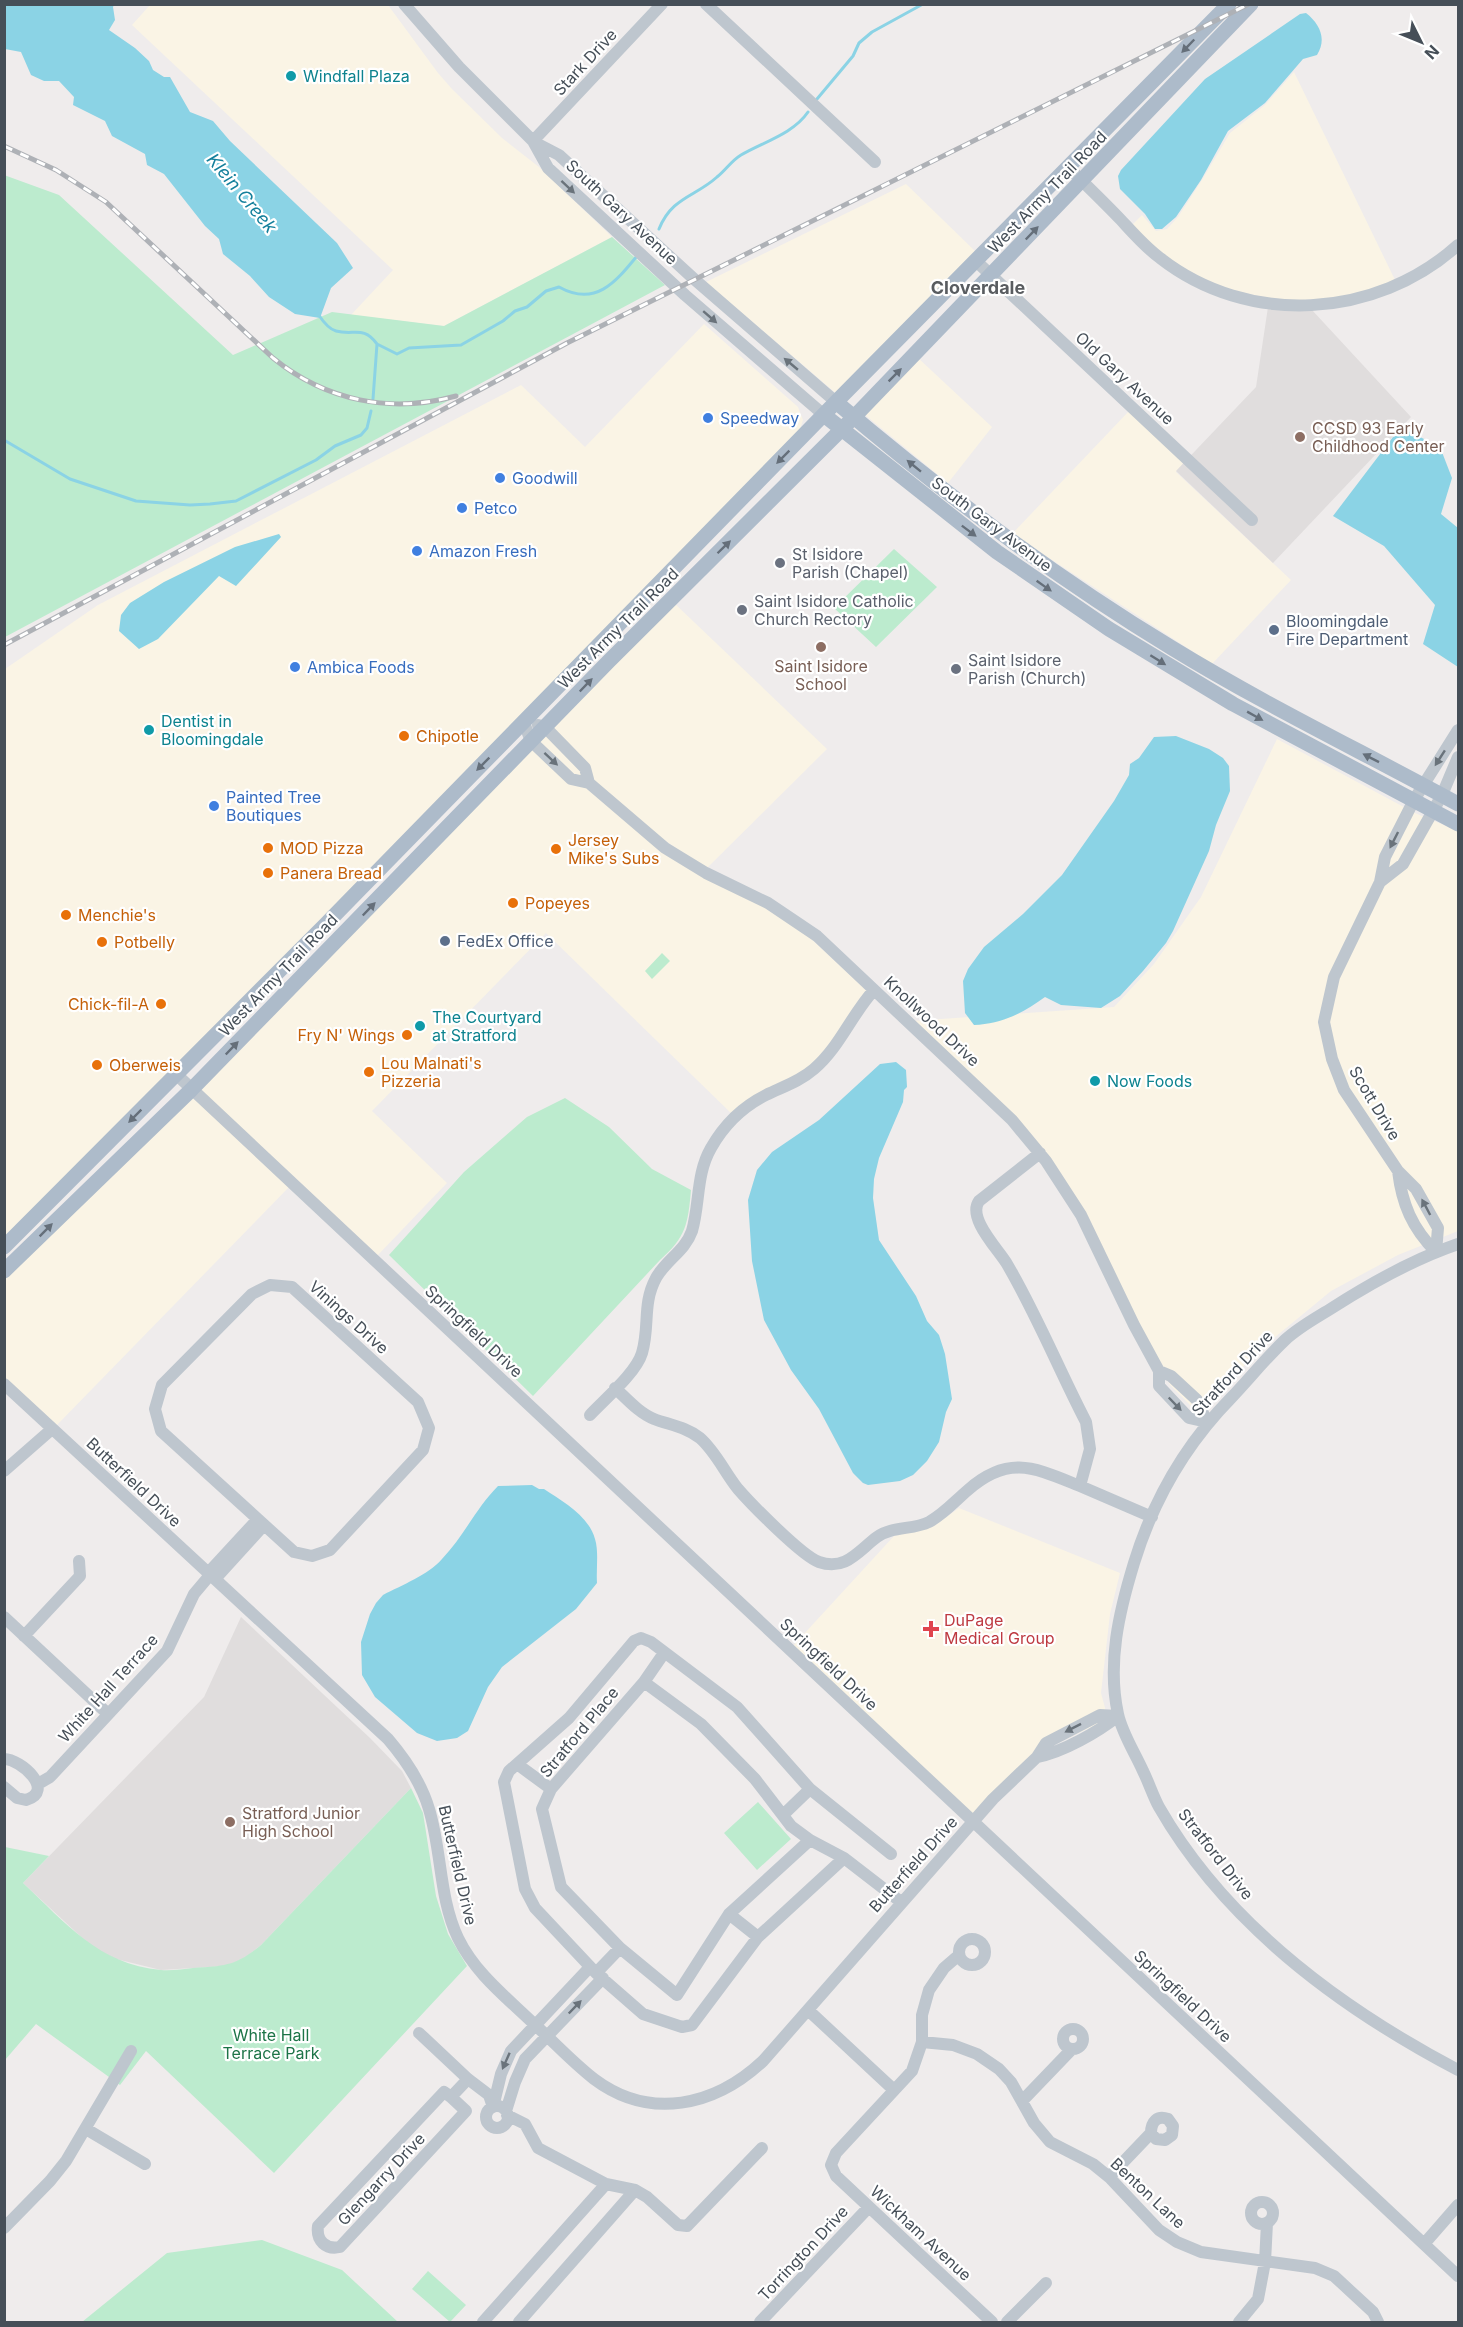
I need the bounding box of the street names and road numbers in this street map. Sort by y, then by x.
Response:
street label: Stark Drive [549,25,621,99]
street label: West Army Trail Road [983,127,1111,257]
street label: South Gary Avenue [562,155,682,269]
street label: Old Gary Avenue [1072,327,1178,429]
street label: South Gary Avenue [928,472,1056,576]
street label: West Army Trail Road [554,564,682,692]
street label: West Army Trail Road [214,910,342,1040]
street label: Knollwood Drive [880,972,984,1070]
street label: Scott Drive [1345,1062,1405,1144]
street label: Vinings Drive [305,1276,393,1358]
street label: Springfield Drive [421,1281,527,1381]
street label: Stratford Drive [1187,1326,1277,1420]
street label: Butterfield Drive [82,1433,186,1531]
street label: Springfield Drive [776,1614,882,1714]
street label: White Hall Terrace [54,1630,162,1746]
street label: Stratford Place [535,1683,623,1781]
street label: Butterfield Drive [434,1803,482,1927]
street label: Stratford Drive [1174,1804,1258,1904]
street label: Butterfield Drive [865,1812,961,1916]
street label: Springfield Drive [1130,1946,1236,2046]
street label: Glengarry Drive [333,2129,429,2229]
street label: Benton Lane [1107,2153,1189,2233]
street label: Wickham Avenue [866,2181,976,2285]
street label: Torrington Drive [754,2201,852,2305]

